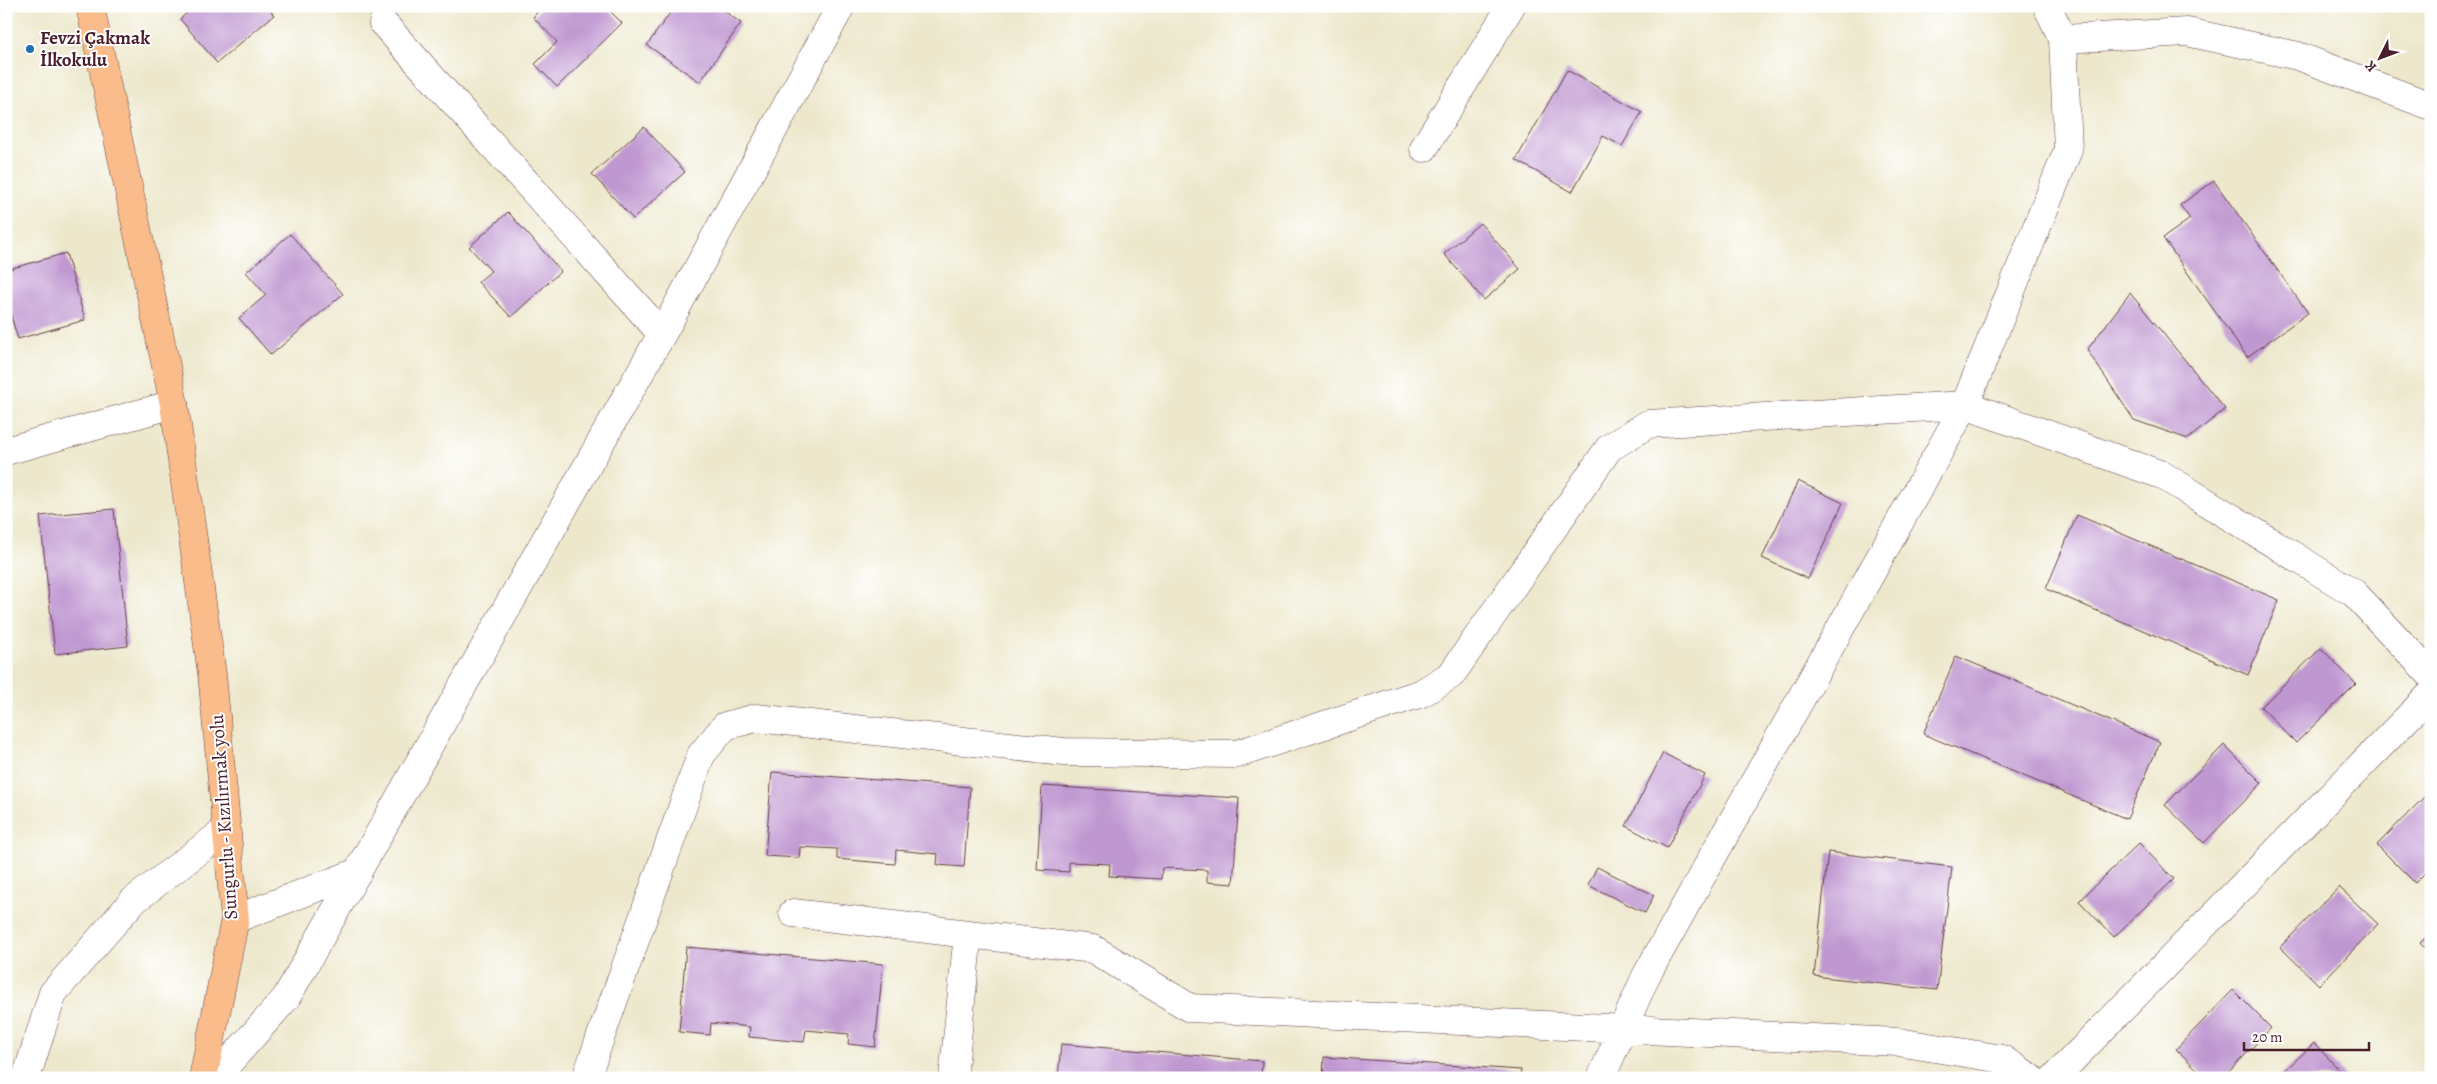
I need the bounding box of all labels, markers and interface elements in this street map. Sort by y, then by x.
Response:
place label: Fevzi Çakmak İlkokulu [40,25,150,73]
north arrow [2354,32,2404,82]
marker: Fevzi Çakmak İlkokulu [24,43,36,55]
text: K [2360,56,2381,76]
street label: Sungurlu - Kızılırmak yolu [204,713,244,921]
scale bar [2244,1019,2370,1051]
text: 20 m [2252,1027,2283,1047]

